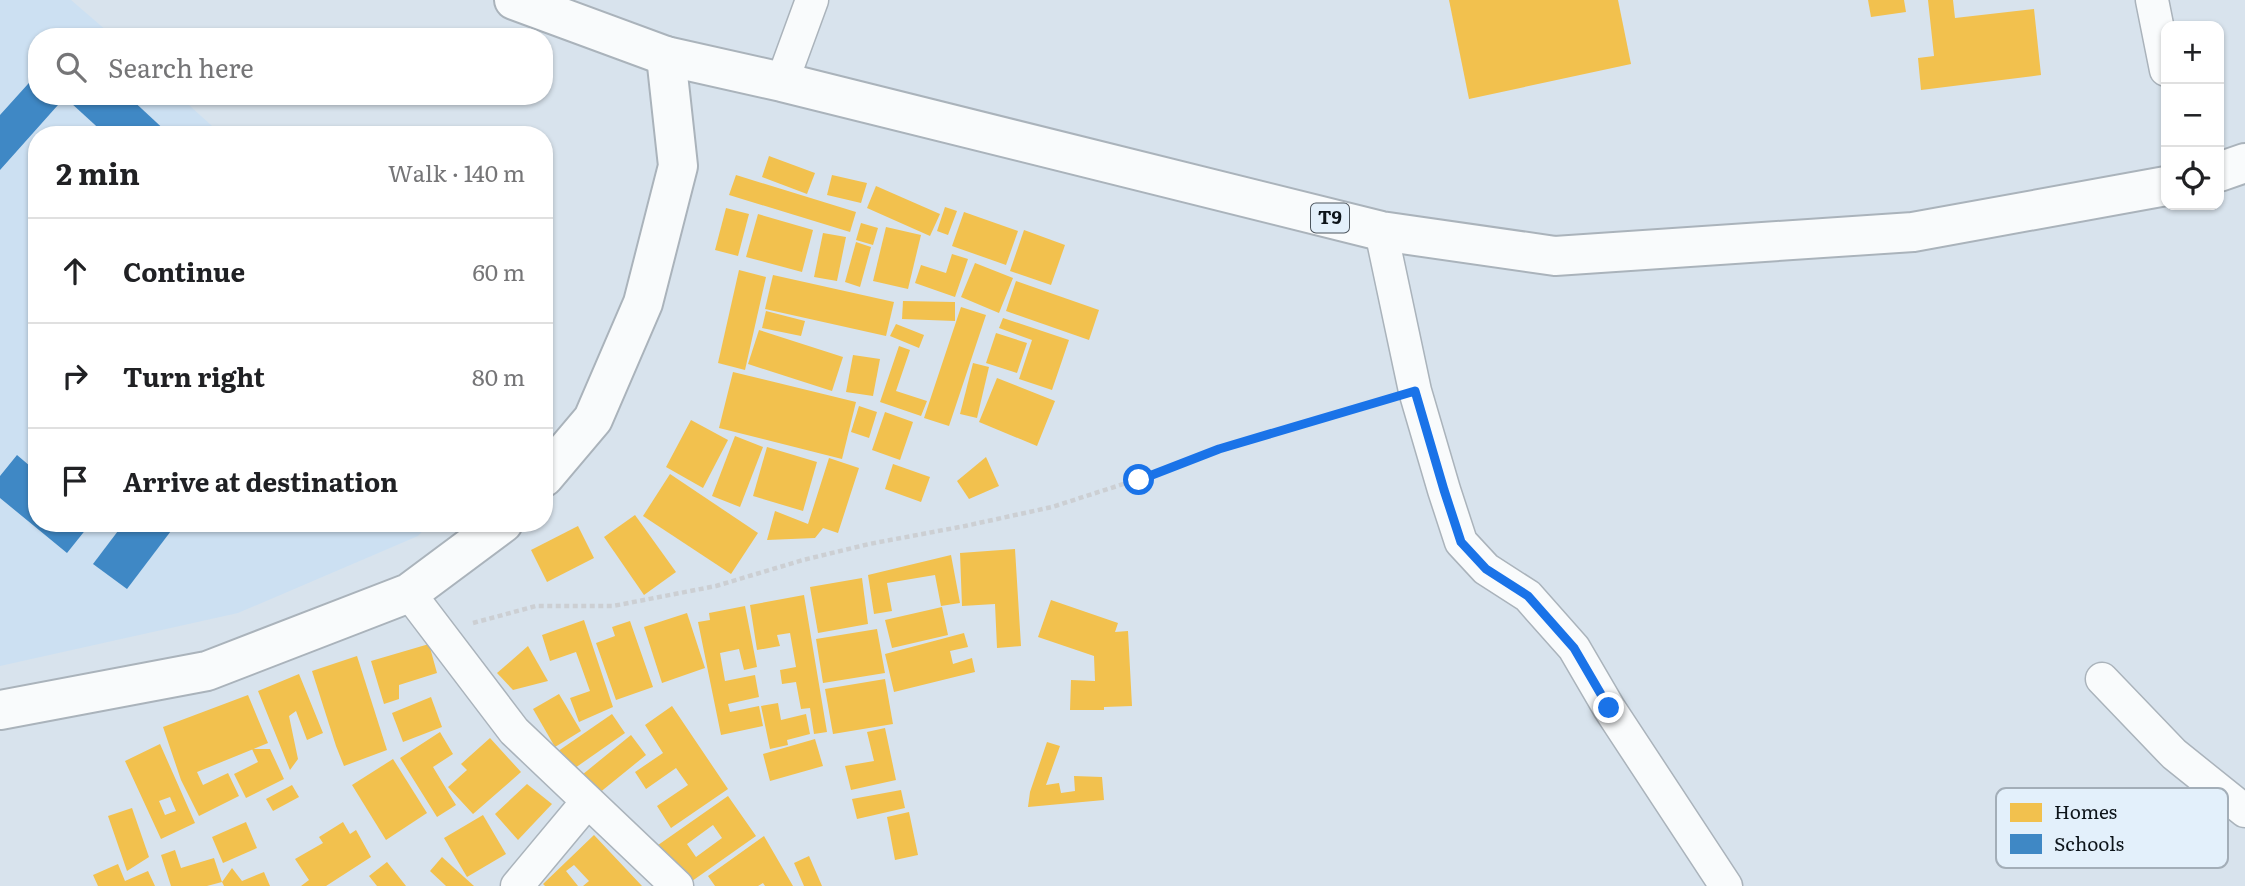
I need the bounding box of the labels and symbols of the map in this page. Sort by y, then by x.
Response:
road number: T9 [1311,204,1349,232]
route start [1123,464,1154,495]
route end [1593,692,1624,723]
legend [1996,788,2228,868]
text: Homes [2054,797,2118,825]
text: Schools [2054,829,2125,857]

